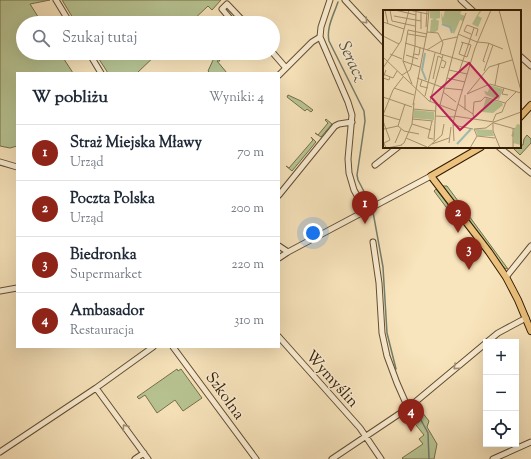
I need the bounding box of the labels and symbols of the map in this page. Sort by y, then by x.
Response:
inset map [383,10,521,148]
one-way arrow [360,17,367,24]
water label: Seracz [331,37,371,86]
pin: 1 [352,191,378,224]
pin: 2 [445,200,471,233]
your location [303,223,323,243]
pin: 3 [456,237,482,270]
street label: Wymyślin [299,346,364,414]
one-way arrow [453,363,461,370]
street label: Szkolna [199,368,250,426]
pin: 4 [398,399,424,432]
one-way arrow [123,425,130,432]

